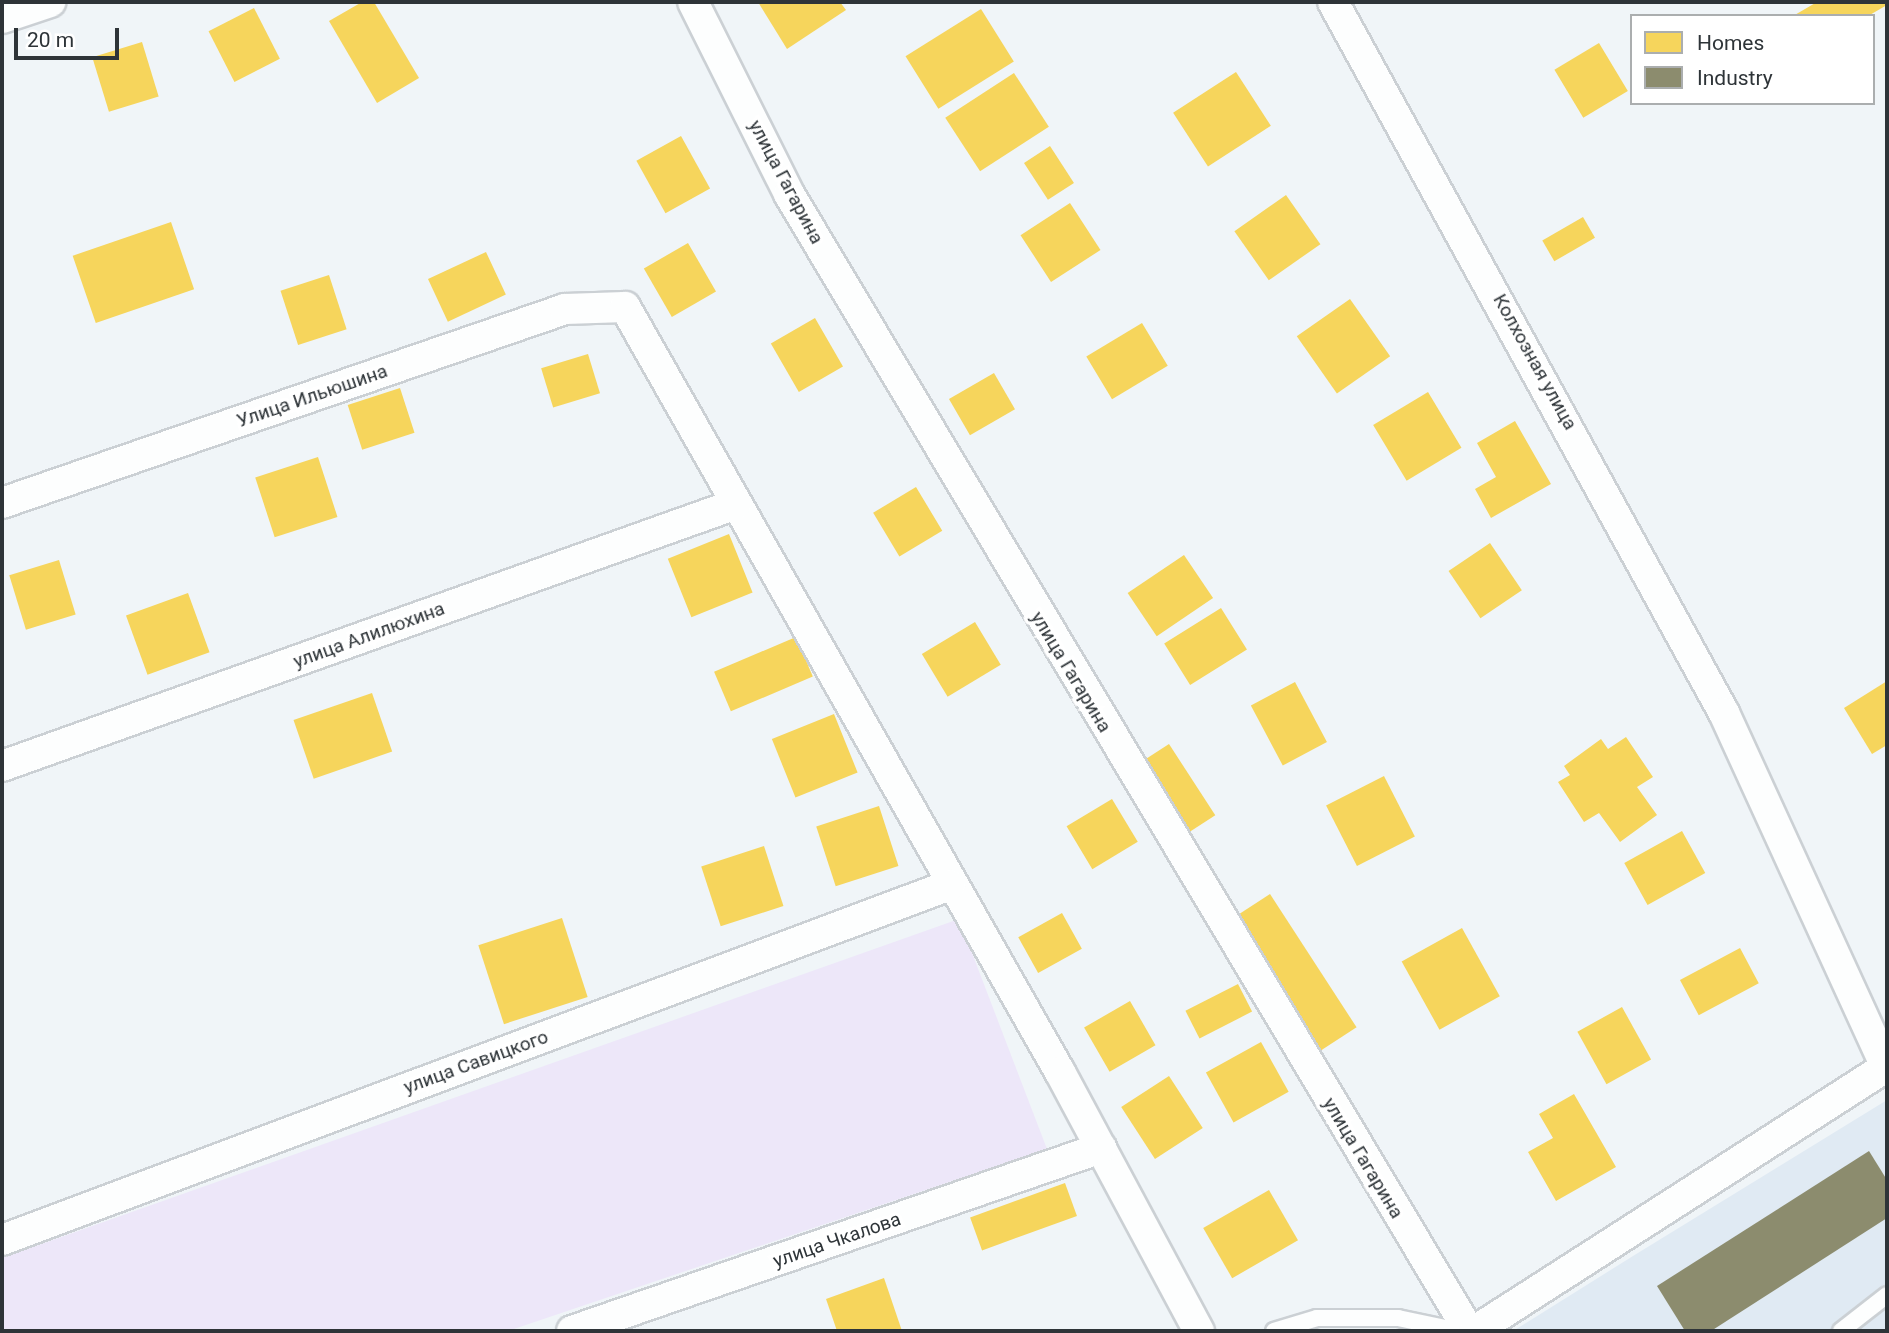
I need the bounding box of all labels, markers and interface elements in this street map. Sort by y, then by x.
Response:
scale bar [18,14,122,58]
legend [1630,14,1875,105]
text: 20 m [27,28,74,52]
text: Homes [1697,31,1764,55]
text: Industry [1697,66,1773,90]
street label: улица Гагарина [744,116,828,248]
street label: Колхозная улица [1488,290,1582,434]
street label: Улица Ильюшина [234,360,390,432]
street label: улица Алилюхина [290,597,448,673]
street label: улица Гагарина [1026,607,1116,737]
street label: улица Савицкого [401,1025,551,1099]
street label: улица Гагарина [1318,1093,1408,1223]
street label: улица Чкалова [770,1207,904,1273]

